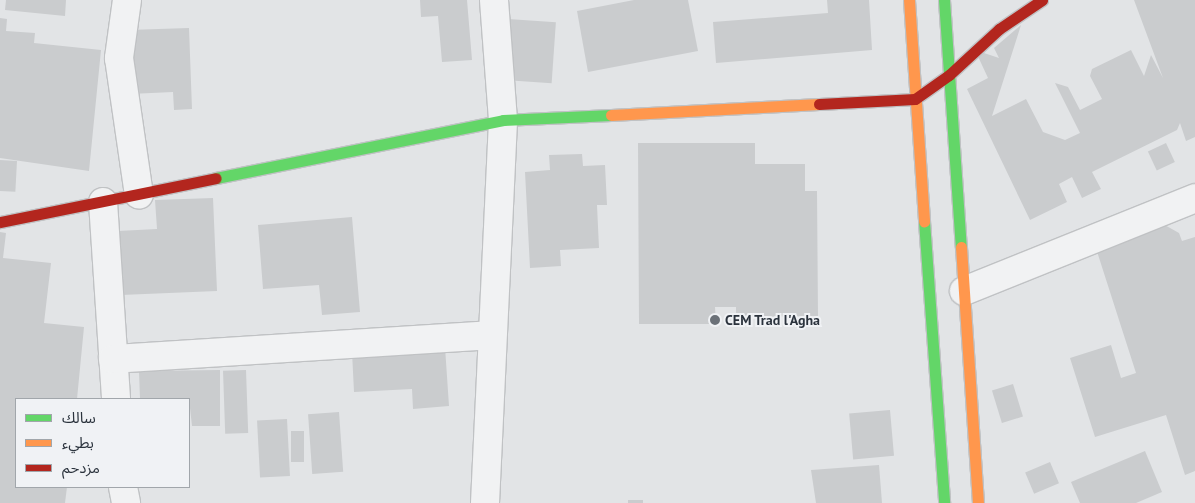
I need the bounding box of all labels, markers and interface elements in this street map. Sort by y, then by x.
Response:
place label: CEM Trad l'Agha [725,312,820,328]
marker: CEM Trad l'Agha [709,314,721,326]
legend [15,398,190,488]
text: سالك [62,408,96,427]
text: بطيء [62,433,94,452]
text: مزدحم [62,458,100,477]

